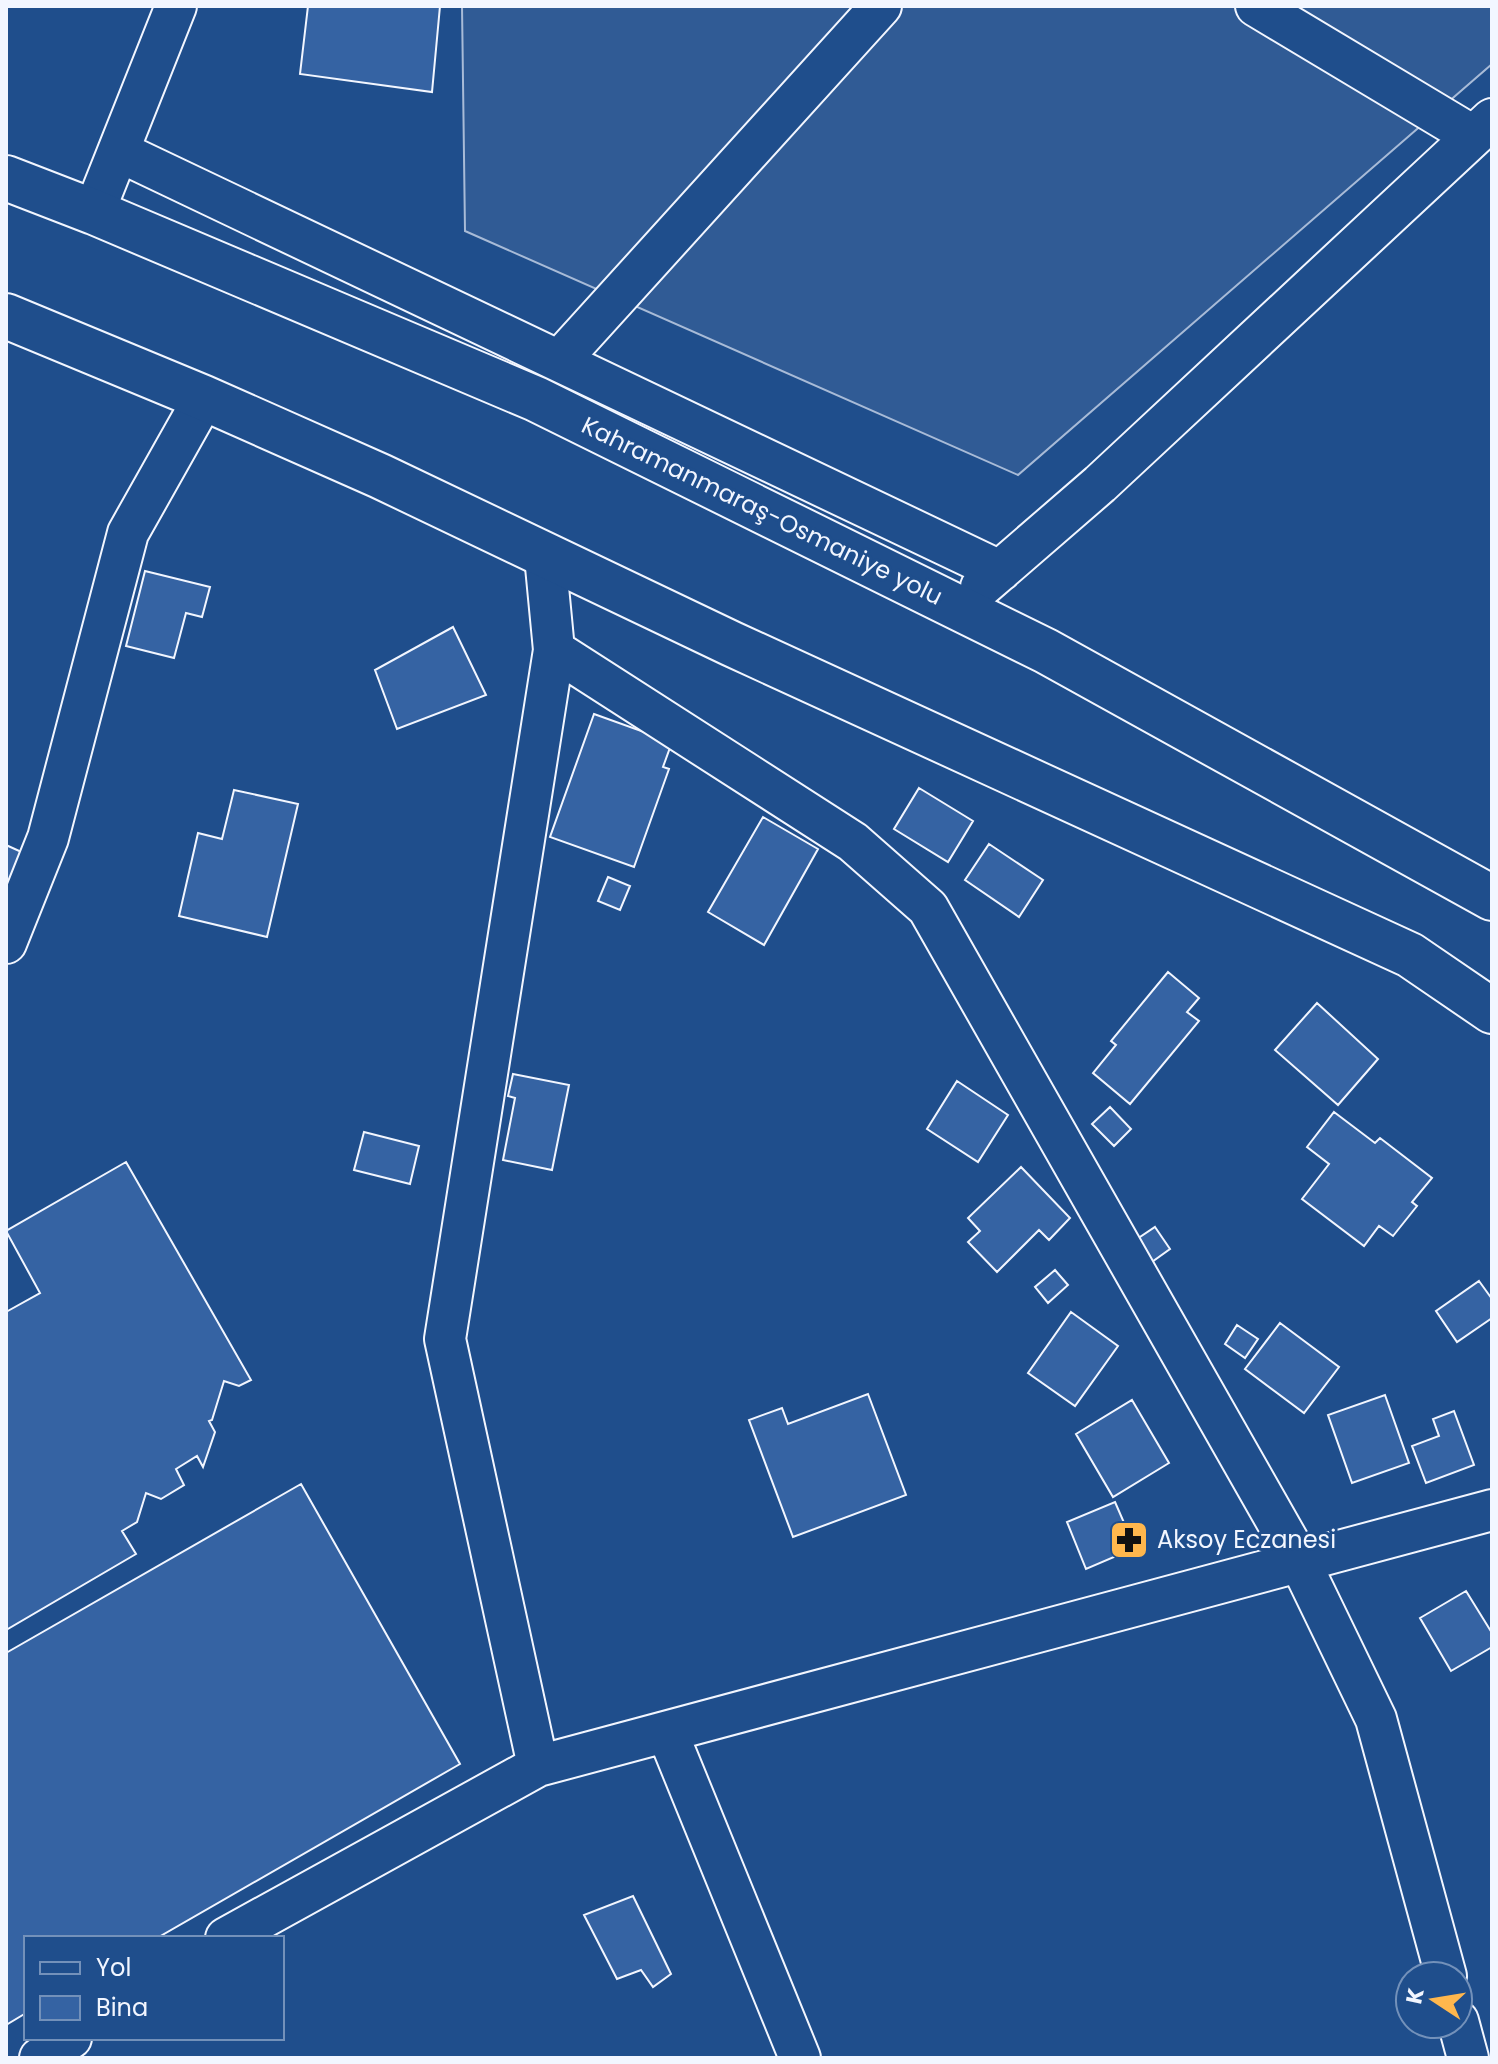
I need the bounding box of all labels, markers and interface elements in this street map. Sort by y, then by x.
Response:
street label: Kahramanmaraş-Osmaniye yolu [576,409,948,613]
pharmacy icon: Aksoy Eczanesi [1108,1519,1150,1561]
place label: Aksoy Eczanesi [1157,1523,1336,1556]
legend [24,1936,284,2040]
text: Yol [96,1951,131,1984]
north arrow [1394,1960,1474,2040]
text: K [1398,1985,1432,2007]
text: Bina [96,1991,148,2024]

